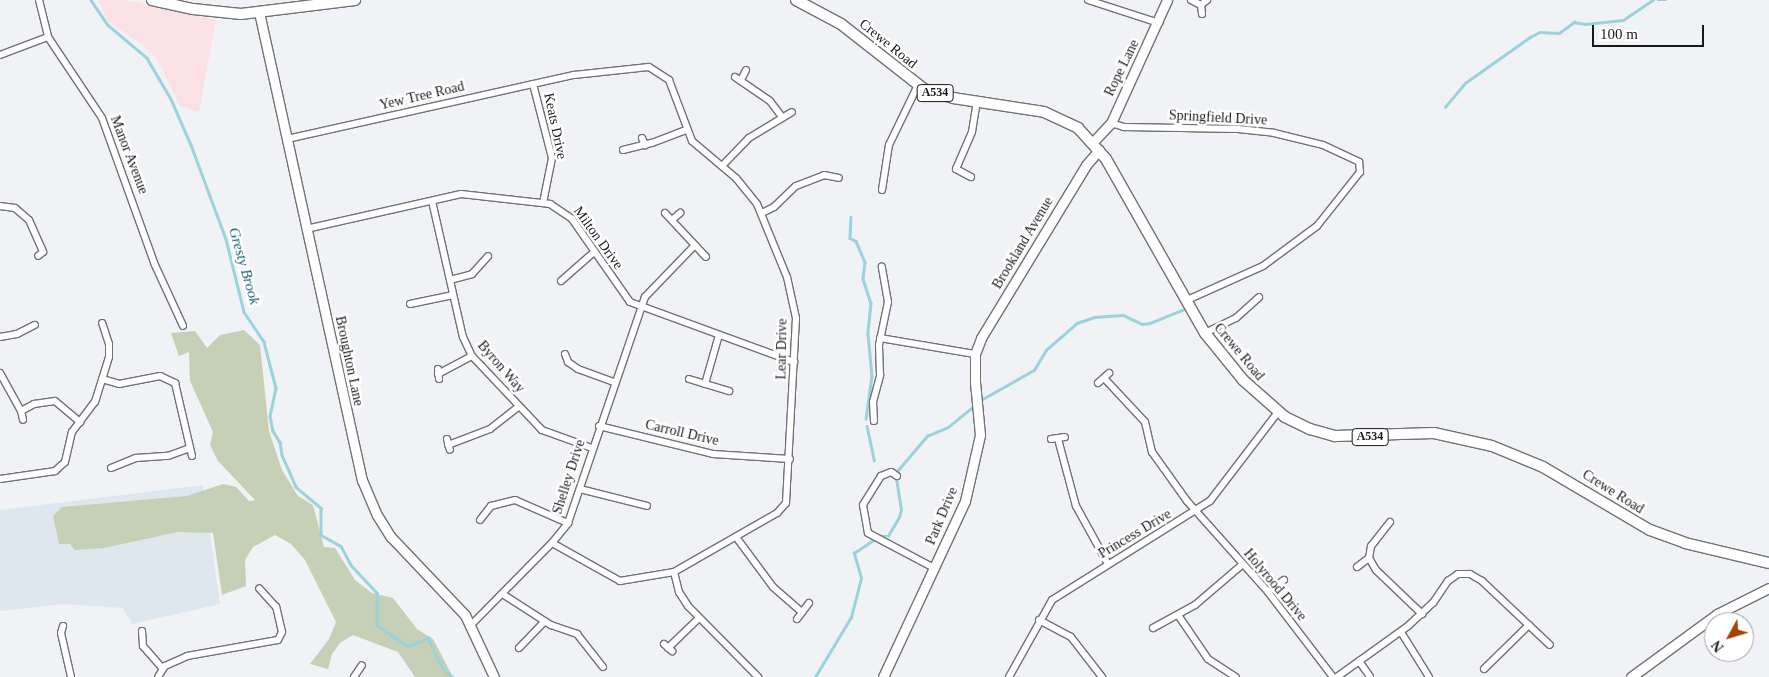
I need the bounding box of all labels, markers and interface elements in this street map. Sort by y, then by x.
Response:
scale bar [1594,15,1706,47]
street label: Crewe Road [856,16,920,72]
text: 100 m [1600,26,1638,42]
street label: Rope Lane [1101,37,1143,99]
street label: Yew Tree Road [378,78,466,114]
road number: A534 [916,84,954,102]
street label: Keats Drive [540,91,570,161]
street label: Springfield Drive [1168,107,1268,129]
street label: Manor Avenue [106,113,152,197]
street label: Brookland Avenue [989,194,1057,292]
street label: Milton Drive [570,203,626,273]
water label: Gresty Brook [224,225,264,307]
street label: Broughton Lane [331,315,367,407]
street label: Lear Drive [773,318,791,380]
street label: Crewe Road [1210,320,1268,384]
street label: Byron Way [474,337,528,397]
street label: Carroll Drive [644,416,720,450]
road number: A534 [1351,428,1389,447]
street label: Shelley Drive [549,438,589,516]
street label: Crewe Road [1579,466,1647,518]
street label: Park Drive [922,485,962,547]
street label: Princess Drive [1096,506,1174,562]
street label: Holyrood Drive [1240,545,1310,625]
north arrow [1704,612,1754,662]
text: N [1709,637,1727,655]

